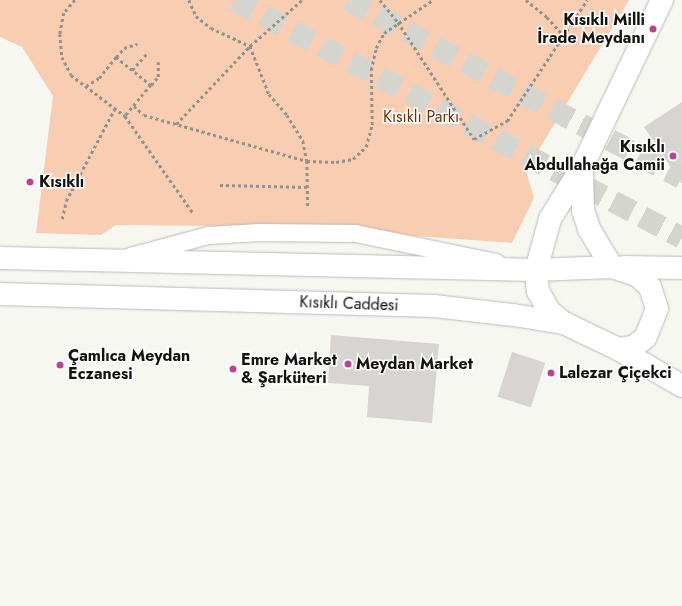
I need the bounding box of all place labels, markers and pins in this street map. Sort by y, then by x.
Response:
place label: Kısıklı Milli İrade Meydanı [537,10,645,48]
marker: Kısıklı Milli İrade Meydanı [648,24,658,34]
place label: Kısıklı Abdullahağa Camii [524,137,665,175]
marker: Kısıklı Abdullahağa Camii [668,151,678,161]
place label: Kısıklı [39,172,84,192]
marker: Kısıklı [24,176,36,188]
place label: Çamlıca Meydan Eczanesi [68,346,190,384]
place label: Emre Market & Şarküteri [241,350,337,388]
place label: Meydan Market [356,354,473,374]
marker: Meydan Market [343,359,353,369]
marker: Çamlıca Meydan Eczanesi [55,360,65,370]
place label: Lalezar Çiçekci [559,363,672,383]
marker: Emre Market & Şarküteri [228,364,238,374]
marker: Lalezar Çiçekci [546,368,556,378]

